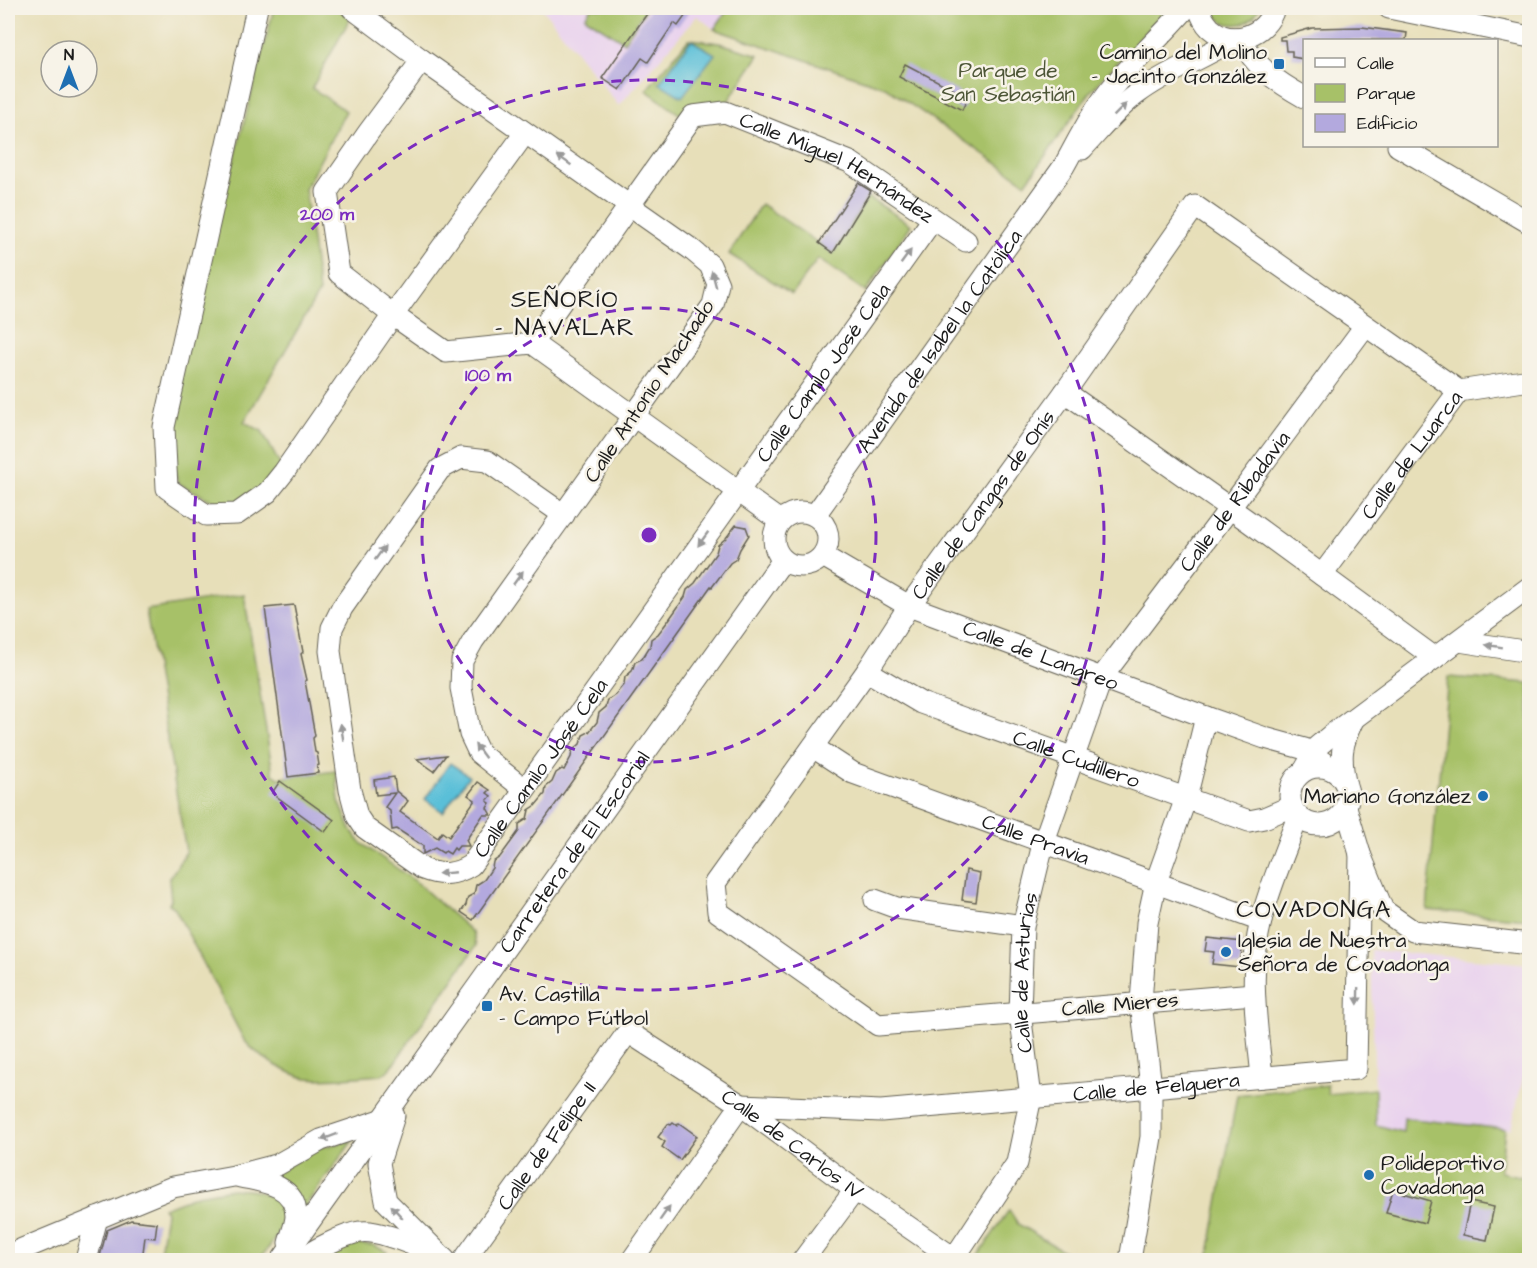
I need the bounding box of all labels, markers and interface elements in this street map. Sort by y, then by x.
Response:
place label: Camino del Molino - Jacinto González [1092,38,1268,91]
north arrow [39,39,99,99]
legend [1303,39,1498,147]
text: N [64,44,74,66]
text: Calle [1357,51,1395,76]
park label: Parque de San Sebastián [941,56,1075,109]
marker: Camino del Molino - Jacinto González [1272,57,1286,71]
text: Parque [1357,81,1416,106]
one-way arrow [1113,103,1127,117]
street label: Calle Miguel Hernández [735,105,941,231]
text: Edificio [1357,111,1417,136]
one-way arrow [556,154,572,166]
text: 200 m [299,202,355,227]
street label: Avenida de Isabel la Católica [850,223,1030,459]
one-way arrow [900,249,912,265]
one-way arrow [709,269,718,287]
street label: Calle Camilo José Cela [750,277,898,468]
district label: SEÑORÍO - NAVALAR [495,283,635,345]
street label: Calle Antonio Machado [577,294,722,489]
text: 100 m [465,363,512,388]
street label: Calle de Luarca [1354,384,1470,525]
street label: Calle de Cangas de Onís [904,404,1062,606]
street label: Calle de Ribadavia [1173,425,1297,578]
centre of rings [639,525,659,545]
one-way arrow [698,532,710,547]
one-way arrow [374,545,386,561]
one-way arrow [512,571,524,587]
street label: Calle de Langreo [959,613,1122,698]
one-way arrow [1485,642,1504,651]
street label: Calle Camilo José Cela [467,672,615,864]
one-way arrow [337,723,346,742]
street label: Calle Cudillero [1009,723,1144,796]
one-way arrow [474,744,486,760]
street label: Carretera de El Escorial [492,745,657,959]
place label: Mariano González [1304,782,1472,811]
marker: Mariano González [1476,789,1490,803]
street label: Calle Pravia [978,807,1094,873]
one-way arrow [437,868,456,878]
street label: Calle de Asturias [1006,889,1046,1055]
district label: COVADONGA [1236,893,1392,927]
place label: Iglesia de Nuestra Señora de Covadonga [1238,926,1450,981]
marker: Iglesia de Nuestra Señora de Covadonga [1219,945,1233,959]
place label: Av. Castilla - Campo Fútbol [499,980,648,1034]
street label: Calle Mieres [1060,985,1180,1024]
one-way arrow [1353,987,1362,1006]
marker: Av. Castilla - Campo Fútbol [480,999,494,1013]
street label: Calle de Felguera [1072,1065,1241,1109]
street label: Calle de Felipe II [490,1075,603,1216]
street label: Calle de Carlos IV [716,1082,869,1207]
one-way arrow [320,1133,338,1143]
place label: Polideportivo Covadonga [1381,1149,1504,1204]
marker: Polideportivo Covadonga [1362,1168,1376,1182]
one-way arrow [390,1205,404,1219]
one-way arrow [659,1205,671,1221]

